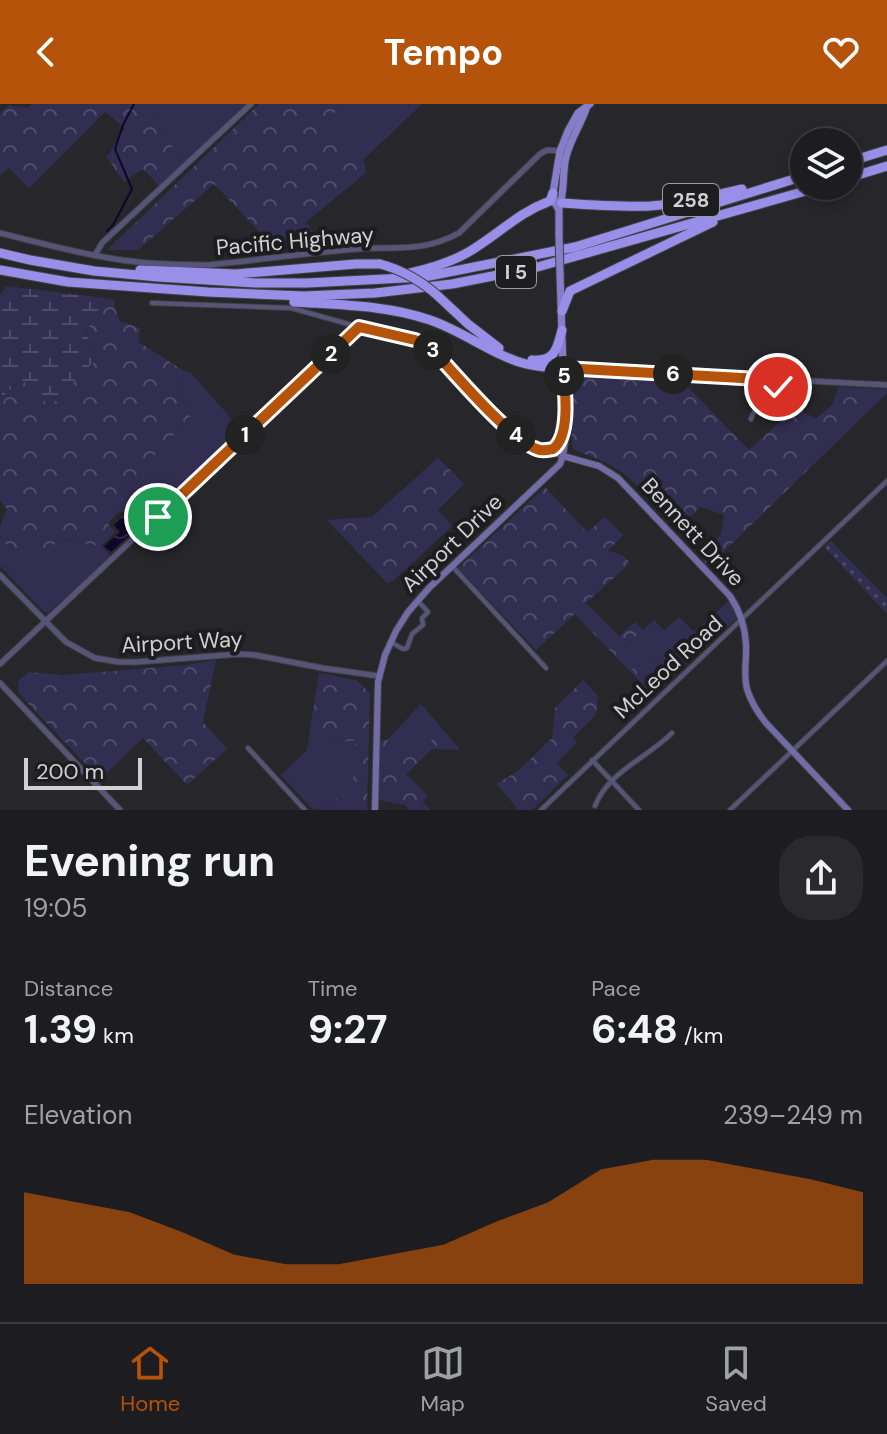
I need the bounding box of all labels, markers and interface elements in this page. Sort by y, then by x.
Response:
text: Tempo [384,29,503,76]
icon: back [24,30,68,74]
icon: heart [819,30,863,74]
map controls [790,128,862,200]
button: layers [790,128,862,200]
road number: 258 [663,184,719,216]
street label: Pacific Highway [215,220,375,262]
road number: I 5 [496,256,536,288]
pin: 3 [413,330,453,370]
pin: 2 [311,334,351,374]
text: 3 [426,335,440,364]
text: 2 [325,339,337,368]
pin [744,353,812,421]
pin: 6 [653,354,693,394]
pin: 5 [544,356,584,396]
text: 6 [666,359,680,388]
text: 5 [557,361,571,390]
icon: check [756,365,800,409]
pin: 1 [225,415,265,455]
pin: 4 [496,415,536,455]
text: 1 [241,420,249,449]
text: 4 [509,420,523,449]
street label: Bennett Drive [635,472,751,592]
pin [124,483,192,551]
street label: Airport Drive [395,488,509,598]
icon: arrive [136,495,180,539]
street label: McLeod Road [607,609,729,725]
street label: Airport Way [121,624,243,660]
scale bar [24,754,142,790]
text: 200 m [36,757,104,786]
text: Evening run [24,832,275,890]
button: share [779,836,863,920]
text: 19:05 [24,891,87,925]
text: Distance [24,974,113,1003]
text: Time [308,974,357,1003]
text: Pace [591,974,641,1003]
text: 1.39 [24,1003,97,1055]
text: 9:27 [308,1003,388,1055]
text: 6:48 [591,1003,678,1055]
text: km [97,1021,134,1050]
text: /km [678,1021,723,1050]
text: Elevation [24,1098,132,1132]
text: 239–249 m [723,1098,863,1132]
tab: Home [120,1341,180,1418]
tab: Map [421,1341,465,1418]
tab: Saved [705,1341,767,1418]

